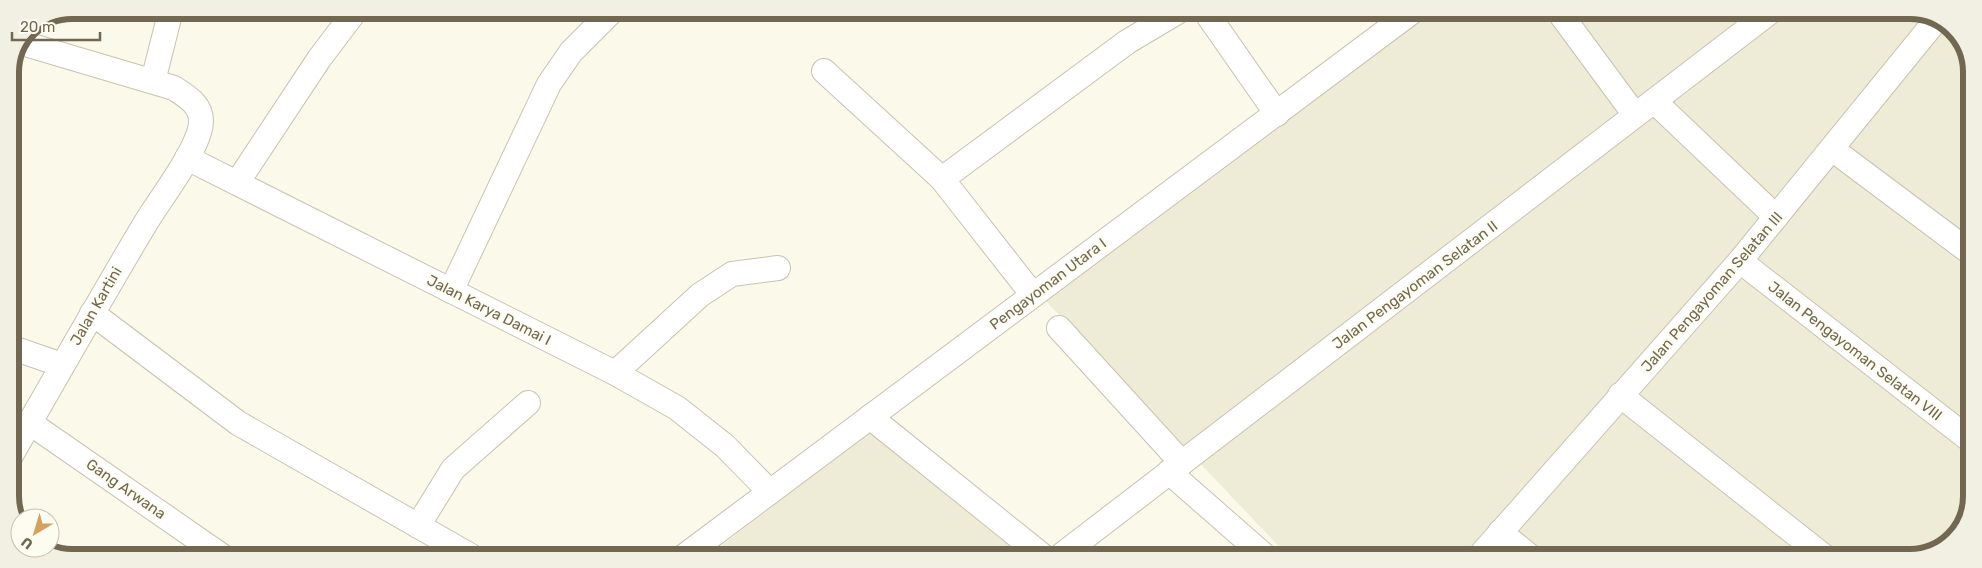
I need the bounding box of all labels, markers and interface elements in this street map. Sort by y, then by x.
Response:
scale bar [12,10,100,42]
text: 20 m [20,18,55,36]
street label: Jalan Pengayoman Selatan III [1638,208,1786,376]
street label: Jalan Pengayoman Selatan II [1329,217,1501,353]
street label: Pengayoman Utara I [986,234,1110,334]
street label: Jalan Kartini [66,264,126,348]
street label: Jalan Karya Damai I [424,271,554,349]
street label: Jalan Pengayoman Selatan VIII [1764,278,1946,424]
street label: Gang Arwana [83,455,169,523]
north arrow [10,508,60,558]
text: U [18,533,37,553]

